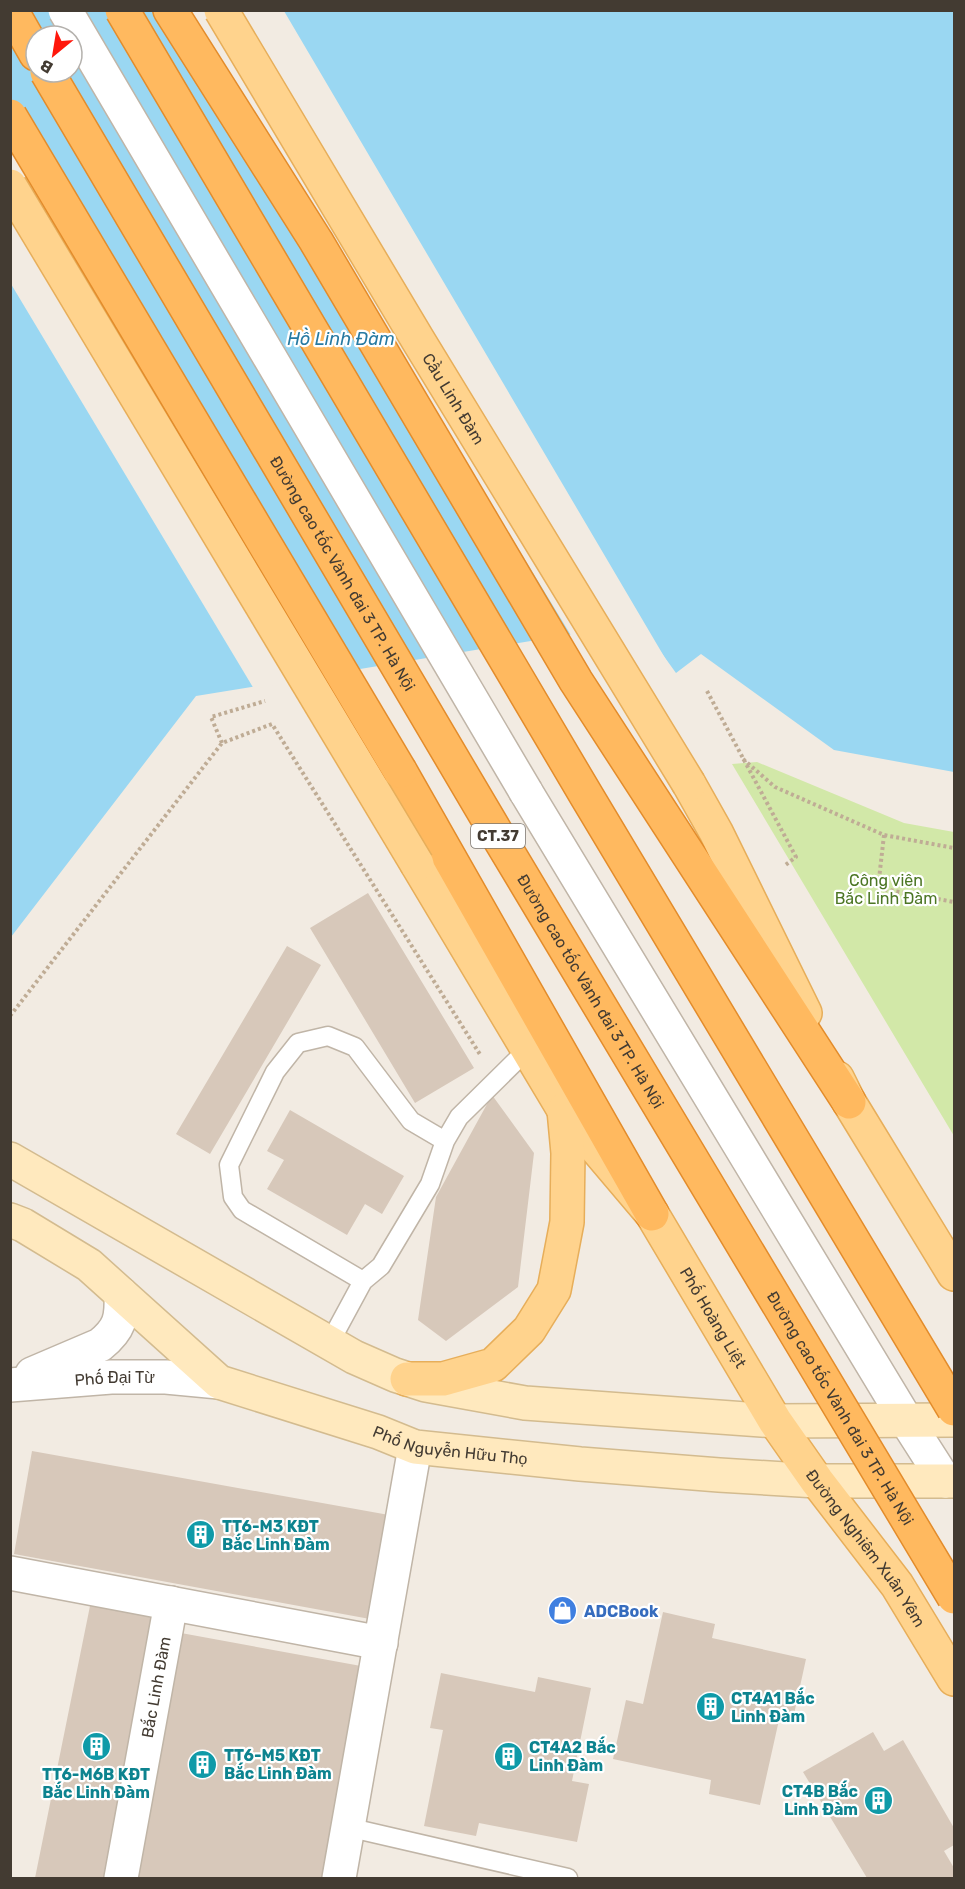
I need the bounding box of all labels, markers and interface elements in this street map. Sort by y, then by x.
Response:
north arrow [24,24,84,84]
text: B [37,56,56,78]
water label: Hồ Linh Đàm [287,327,395,350]
street label: Cầu Linh Đàm [419,349,489,448]
street label: Đường cao tốc Vành đai 3 TP. Hà Nội [266,452,420,694]
road number: CT.37 [471,824,525,848]
street label: Đường cao tốc Vành đai 3 TP. Hà Nội [514,871,668,1112]
park label: Công viên Bắc Linh Đàm [835,871,937,908]
street label: Phố Hoàng Liệt [676,1264,751,1371]
street label: Đường cao tốc Vành đai 3 TP. Hà Nội [763,1288,918,1528]
street label: Phố Đại Từ [74,1367,155,1389]
street label: Phố Nguyễn Hữu Thọ [370,1422,529,1468]
street label: Đường Nghiêm Xuân Yêm [802,1466,930,1630]
place label: TT6-M3 KĐT Bắc Linh Đàm [222,1517,330,1554]
building icon: TT6-M3 KĐT Bắc Linh Đàm [185,1519,217,1551]
shop icon: ADCBook [547,1595,579,1627]
place label: ADCBook [584,1602,659,1621]
street label: Bắc Linh Đàm [137,1635,174,1739]
place label: CT4A1 Bắc Linh Đàm [731,1687,815,1726]
building icon: CT4A1 Bắc Linh Đàm [694,1691,726,1723]
building icon: TT6-M6B KĐT Bắc Linh Đàm [80,1730,112,1762]
place label: CT4A2 Bắc Linh Đàm [529,1736,616,1775]
building icon: CT4A2 Bắc Linh Đàm [492,1740,524,1772]
place label: TT6-M5 KĐT Bắc Linh Đàm [224,1746,332,1783]
building icon: TT6-M5 KĐT Bắc Linh Đàm [187,1748,219,1780]
place label: TT6-M6B KĐT Bắc Linh Đàm [42,1765,150,1802]
place label: CT4B Bắc Linh Đàm [782,1780,858,1819]
building icon: CT4B Bắc Linh Đàm [863,1784,895,1816]

